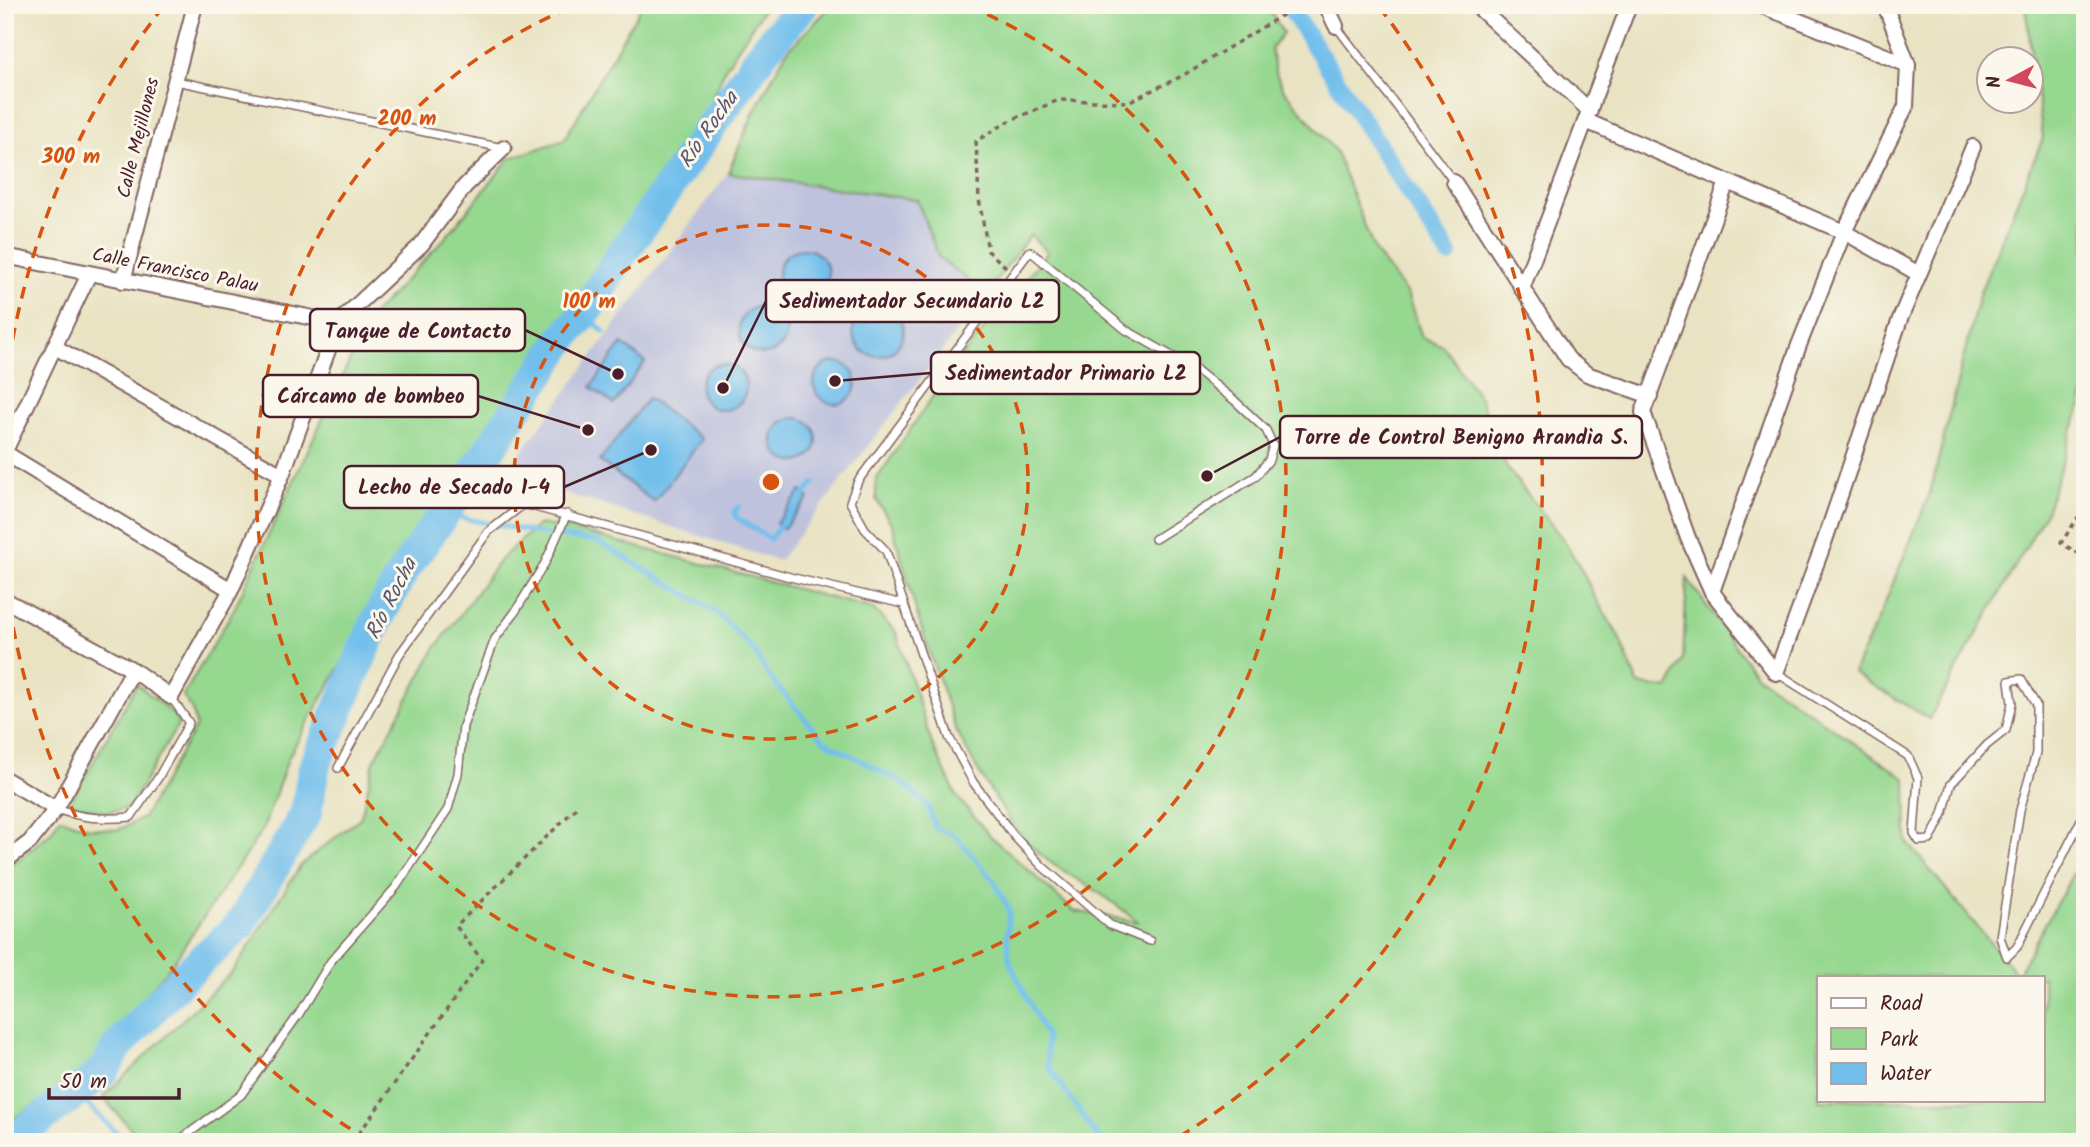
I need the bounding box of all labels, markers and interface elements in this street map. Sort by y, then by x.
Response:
north arrow [1974,46,2044,116]
text: N [1979,74,2011,90]
street label: Calle Mejillones [110,75,168,201]
water label: Río Rocha [670,84,748,175]
text: 200 m [377,103,437,136]
text: 300 m [41,141,100,174]
street label: Calle Francisco Palau [89,240,261,302]
callout: Sedimentador Secundario L2 [766,280,1059,322]
text: 100 m [562,286,616,319]
text: Sedimentador Secundario L2 [780,286,1044,319]
callout: Tanque de Contacto [310,309,525,351]
text: Tanque de Contacto [325,316,512,349]
callout: Sedimentador Primario L2 [931,352,1200,394]
text: Sedimentador Primario L2 [945,358,1187,391]
callout: Cárcamo de bombeo [263,375,478,417]
text: Cárcamo de bombeo [277,381,465,414]
callout: Torre de Control Benigno Arandia S. [1280,416,1642,458]
text: Torre de Control Benigno Arandia S. [1294,422,1628,455]
callout: Lecho de Secado 1-4 [344,466,564,508]
centre of rings [759,470,783,494]
text: Lecho de Secado 1-4 [358,472,550,505]
water label: Río Rocha [357,552,427,645]
legend [1817,976,2044,1102]
text: Road [1880,988,1923,1021]
text: Park [1880,1024,1918,1057]
scale bar [49,1056,178,1100]
text: Water [1880,1058,1932,1091]
text: 50 m [60,1066,107,1099]

